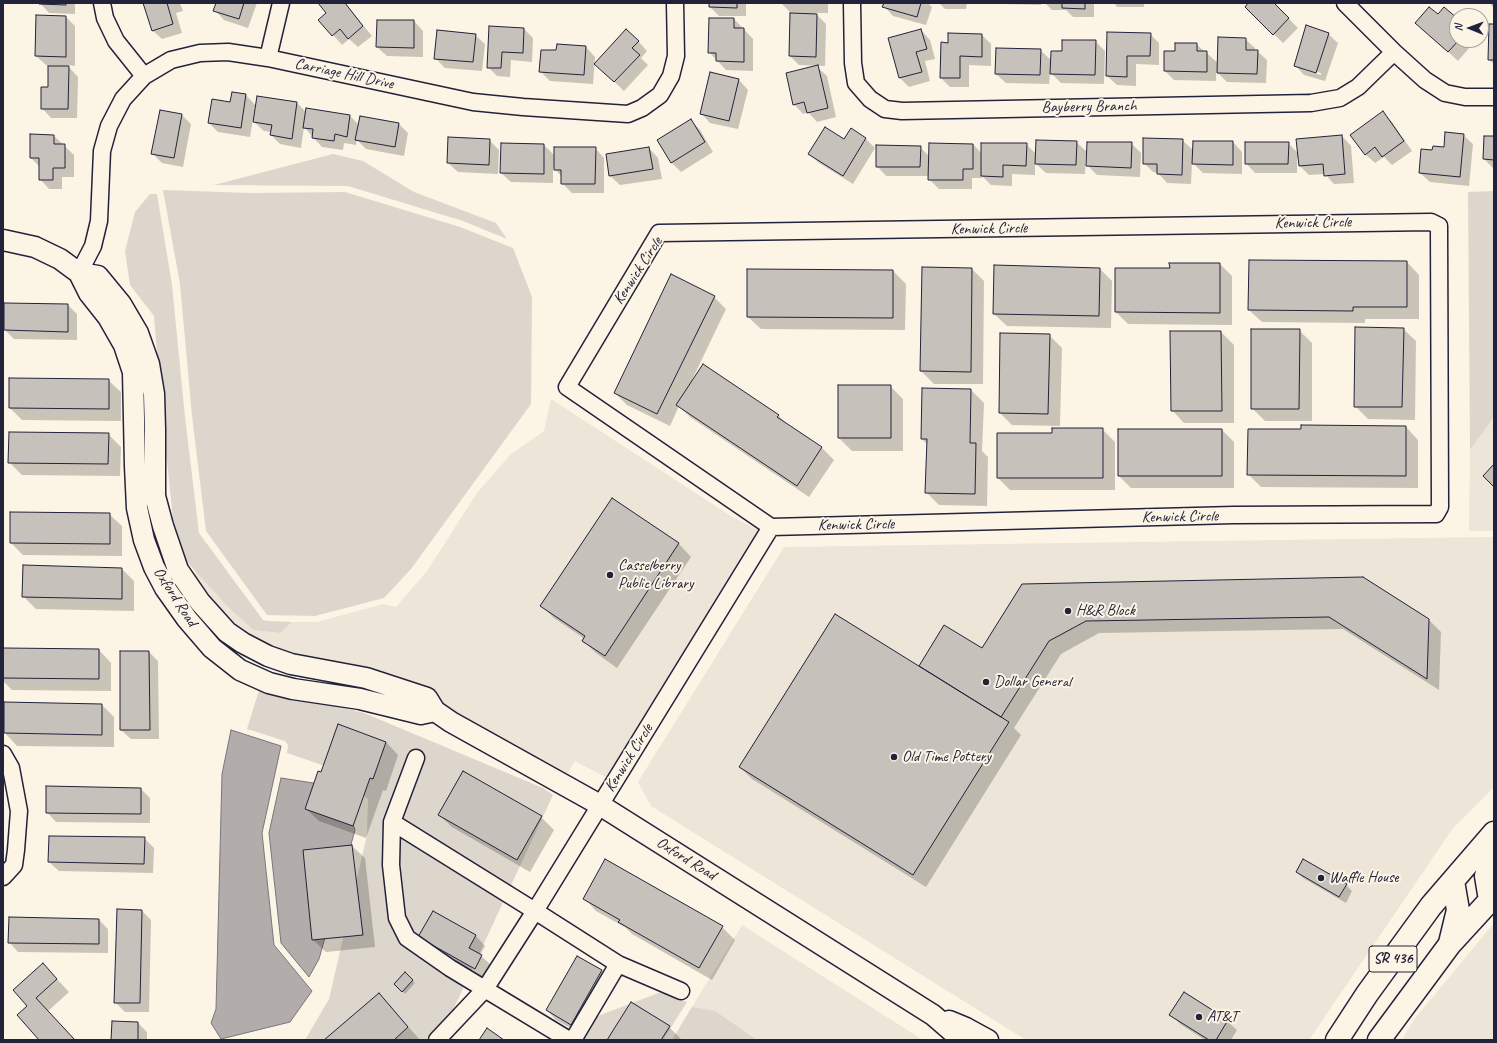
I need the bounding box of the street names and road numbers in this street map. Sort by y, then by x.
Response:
street label: Carriage Hill Drive [293,54,395,94]
street label: Bayberry Branch [1041,97,1137,117]
street label: Kenwick Circle [1275,213,1351,233]
street label: Kenwick Circle [951,219,1027,239]
street label: Kenwick Circle [609,234,667,308]
street label: Kenwick Circle [1142,507,1218,527]
street label: Kenwick Circle [818,515,894,535]
street label: Oxford Road [149,564,201,630]
street label: Kenwick Circle [601,720,657,796]
street label: Oxford Road [653,833,719,885]
road number: SR 436 [1369,946,1417,972]

